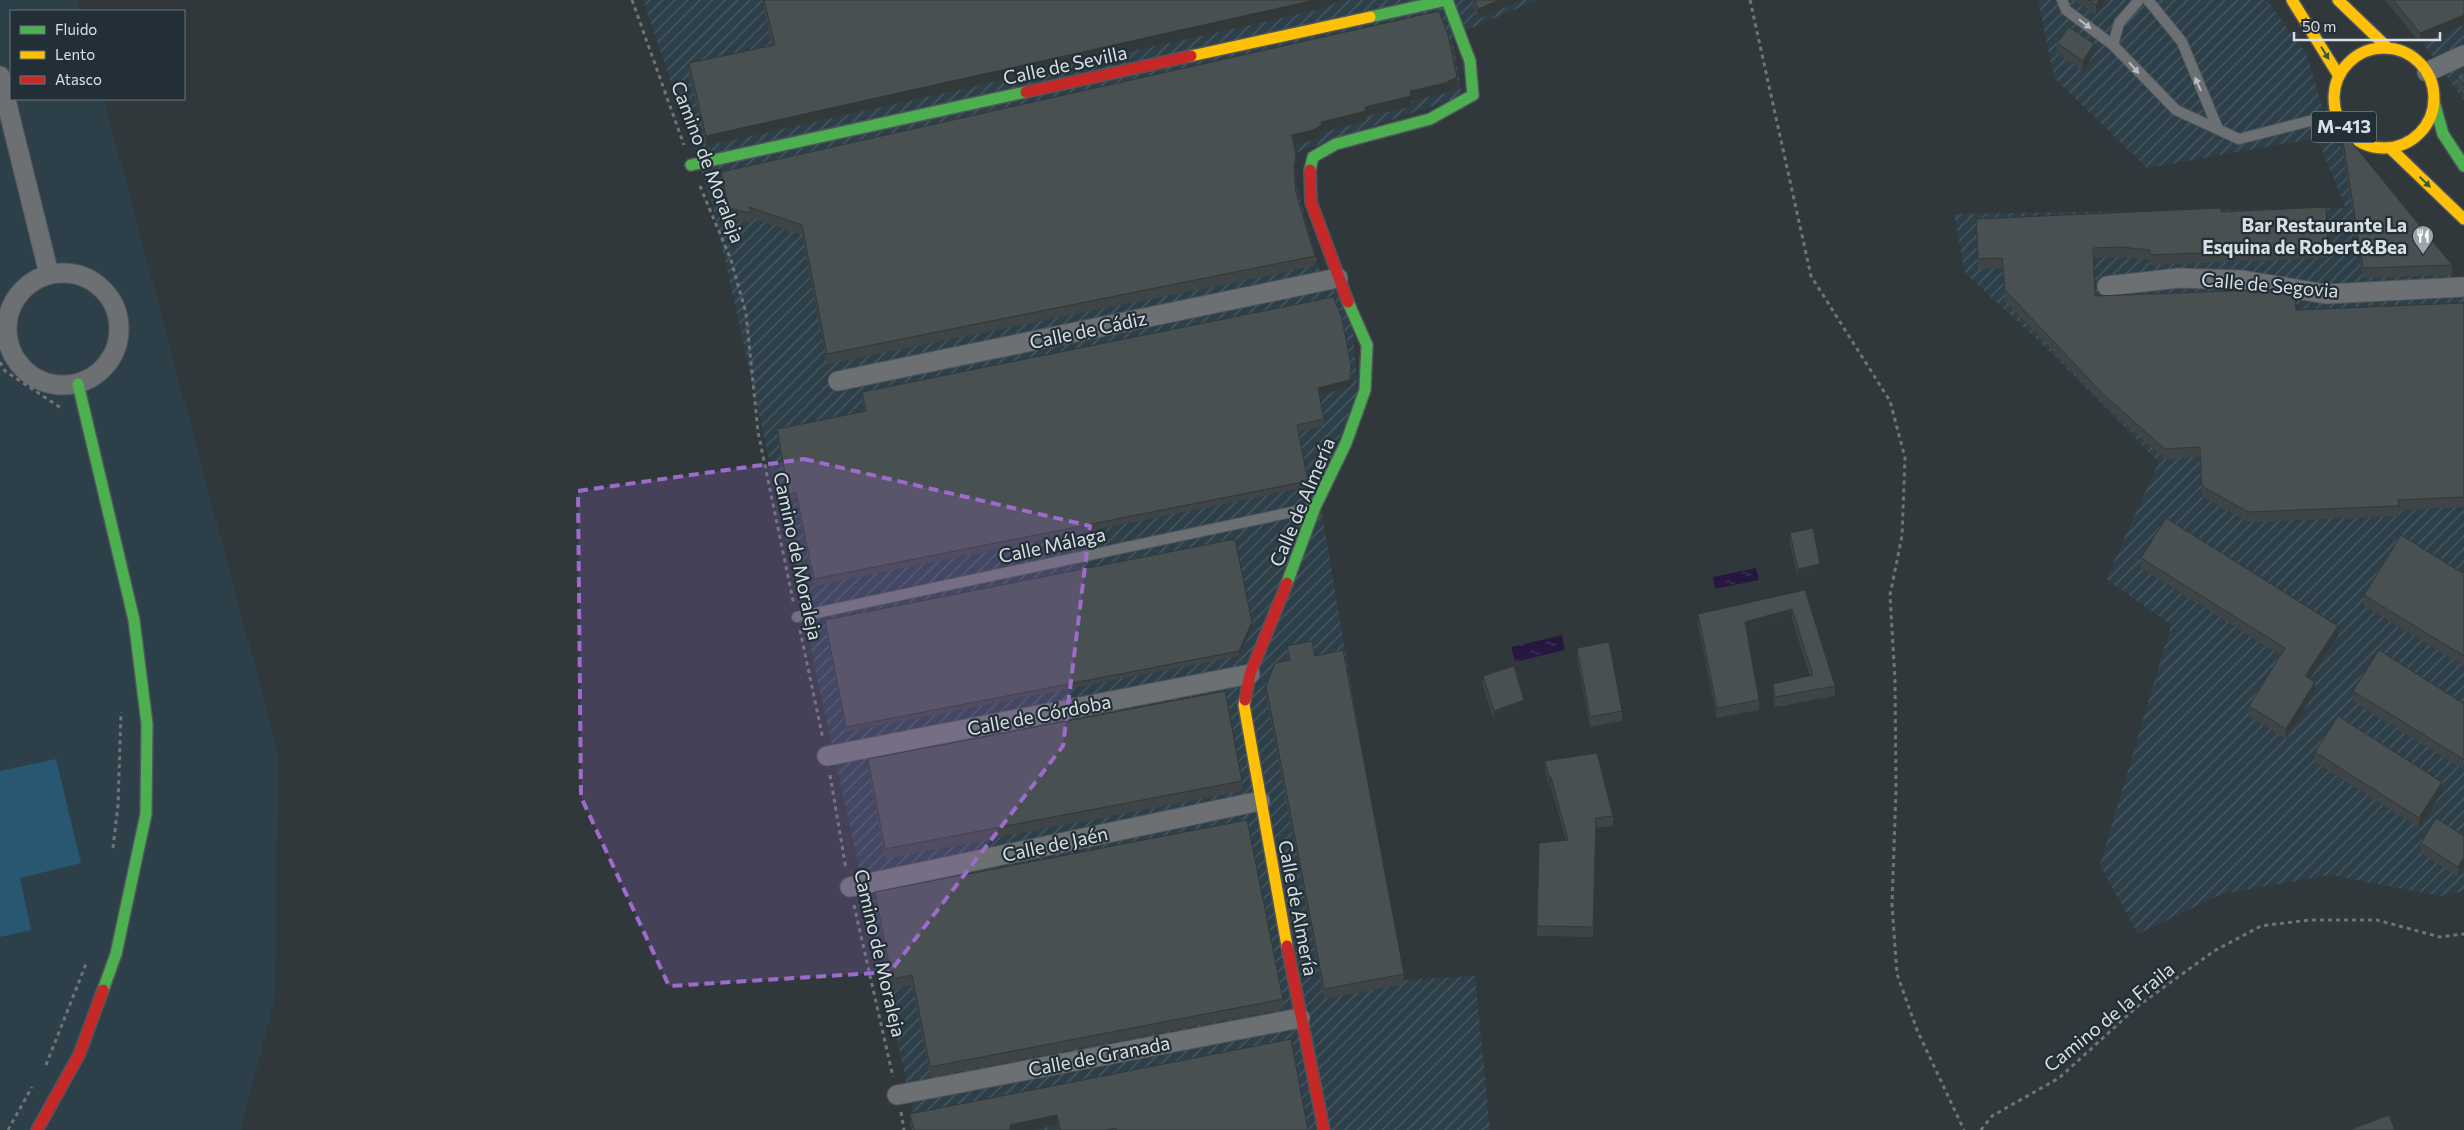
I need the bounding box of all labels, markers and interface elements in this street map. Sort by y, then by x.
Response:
legend [10,10,185,100]
scale bar [2294,10,2440,42]
text: 50 m [2302,17,2336,35]
one-way arrow [2078,19,2091,30]
text: Fluido [55,20,97,38]
street label: Calle de Sevilla [1001,40,1129,89]
text: Lento [55,45,95,63]
one-way arrow [2320,46,2330,59]
one-way arrow [2128,61,2139,74]
text: Atasco [55,70,102,88]
one-way arrow [2194,77,2202,91]
street label: Camino de Moraleja [667,78,750,246]
road number: M-413 [2312,111,2376,142]
one-way arrow [2419,176,2431,188]
place label: Bar Restaurante La Esquina de Robert&Bea [2202,213,2407,258]
restaurant icon: Bar Restaurante La Esquina de Robert&Bea [2411,224,2435,255]
street label: Calle de Segovia [2200,267,2340,302]
street label: Calle de Cádiz [1027,306,1149,353]
street label: Calle de Almería [1264,434,1339,570]
street label: Camino de Moraleja [769,470,828,642]
street label: Calle Málaga [996,522,1108,567]
street label: Calle de Córdoba [965,689,1113,740]
street label: Calle de Jaén [1000,821,1110,866]
street label: Calle de Almería [1274,838,1323,978]
street label: Camino de Moraleja [850,867,911,1039]
street label: Camino de la Fraila [2039,957,2178,1076]
street label: Calle de Granada [1026,1030,1172,1081]

